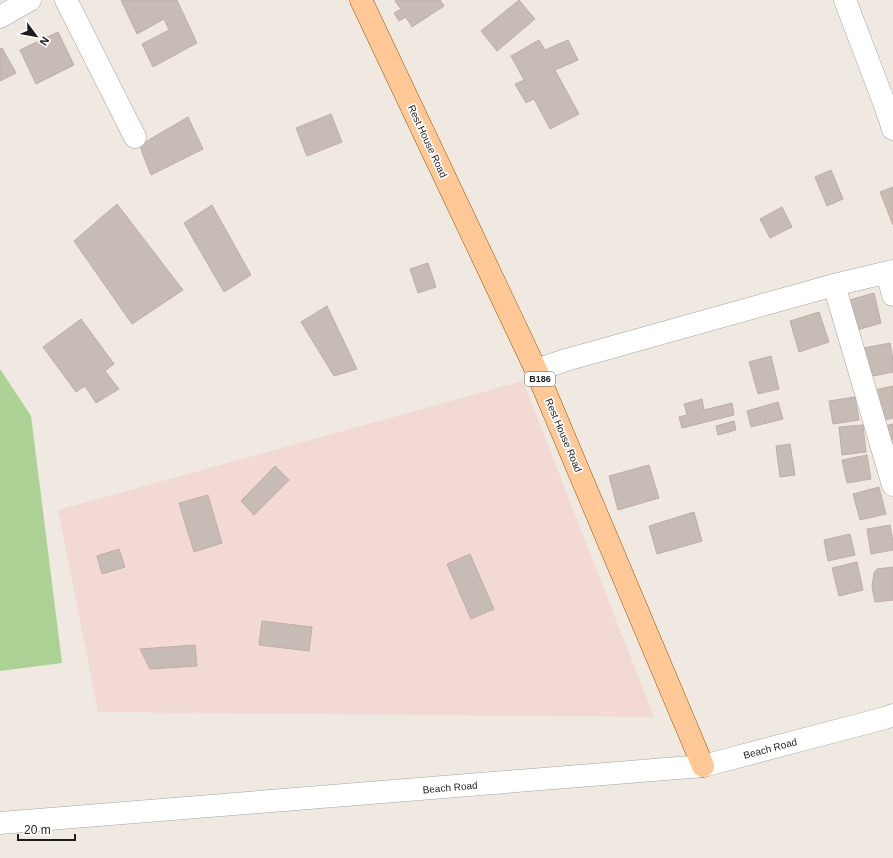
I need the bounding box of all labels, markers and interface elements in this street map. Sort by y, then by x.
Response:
north arrow [16,16,56,56]
text: N [37,35,52,48]
street label: Rest House Road [406,103,449,179]
road number: B186 [525,372,555,386]
street label: Rest House Road [543,397,584,474]
street label: Beach Road [742,736,798,761]
street label: Beach Road [422,780,478,795]
scale bar [18,816,75,842]
text: 20 m [24,823,51,837]

